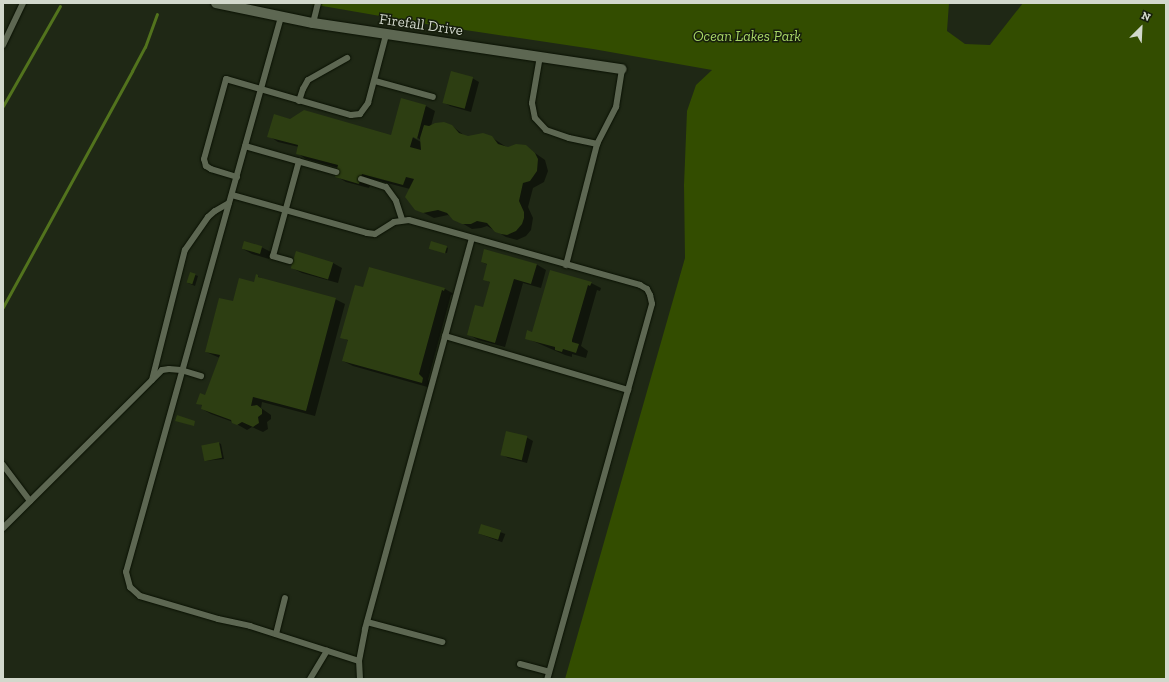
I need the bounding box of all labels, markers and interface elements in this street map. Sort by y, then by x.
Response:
north arrow [1121,8,1161,48]
text: N [1140,9,1153,24]
street label: Firefall Drive [378,10,464,40]
park label: Ocean Lakes Park [693,28,801,46]

